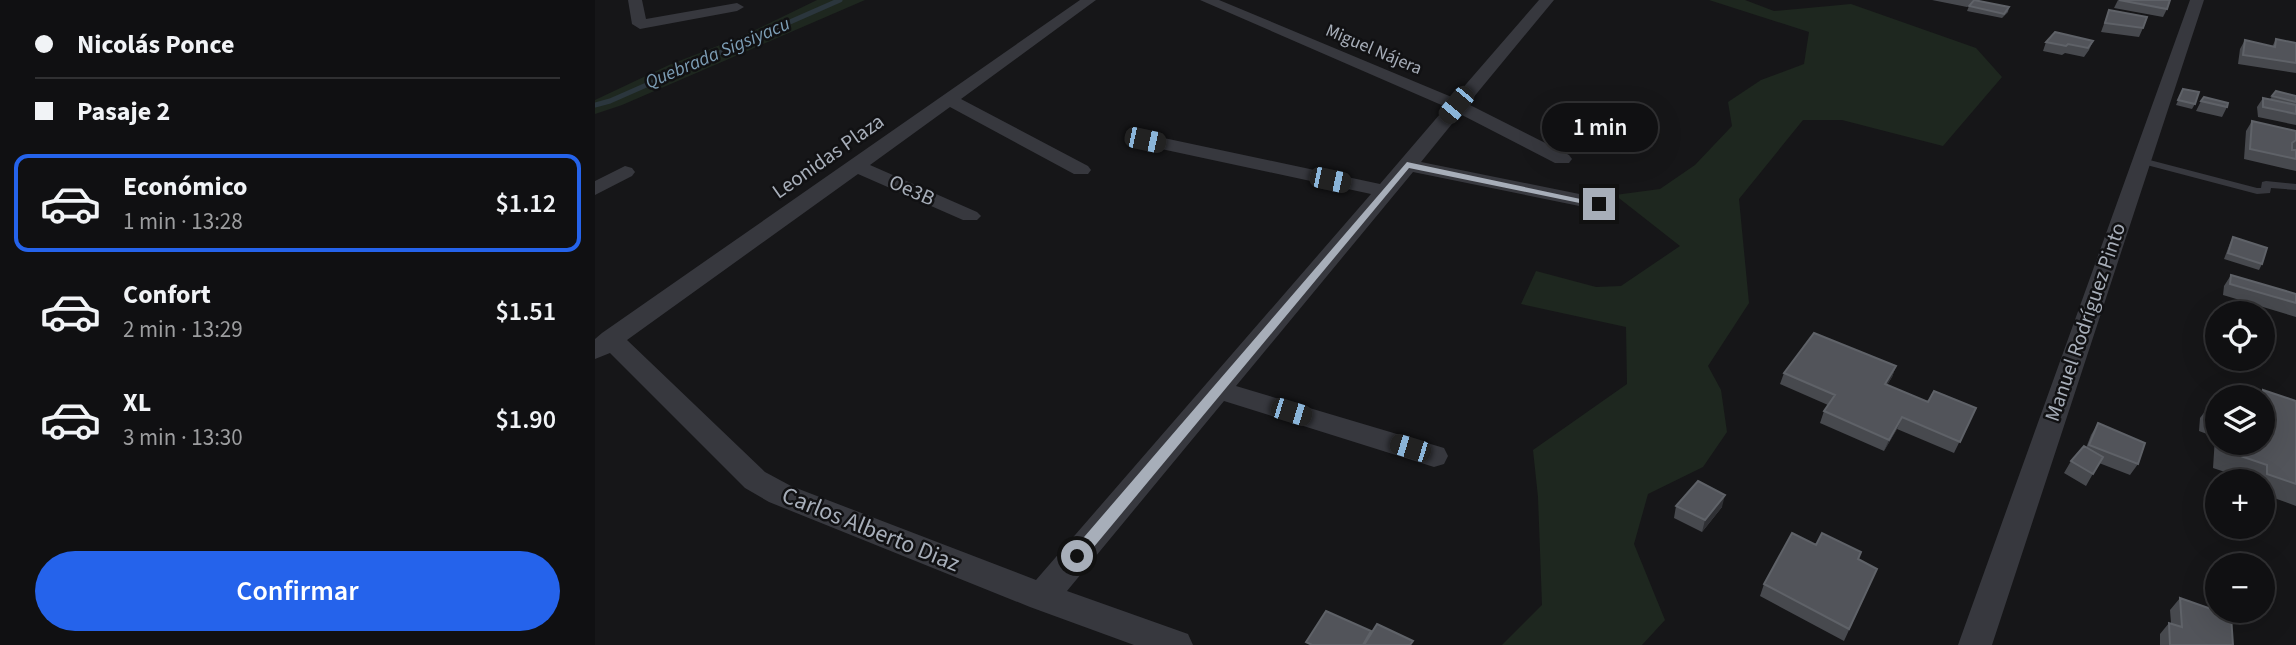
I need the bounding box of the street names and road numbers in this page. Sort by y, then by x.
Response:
street label: Miguel Nájera [1322,18,1426,81]
street label: Leonidas Plaza [766,106,890,206]
street label: Oe3B [884,167,940,213]
street label: Manuel Rodríguez Pinto [2037,219,2133,425]
street label: Carlos Alberto Diaz [777,478,965,581]

